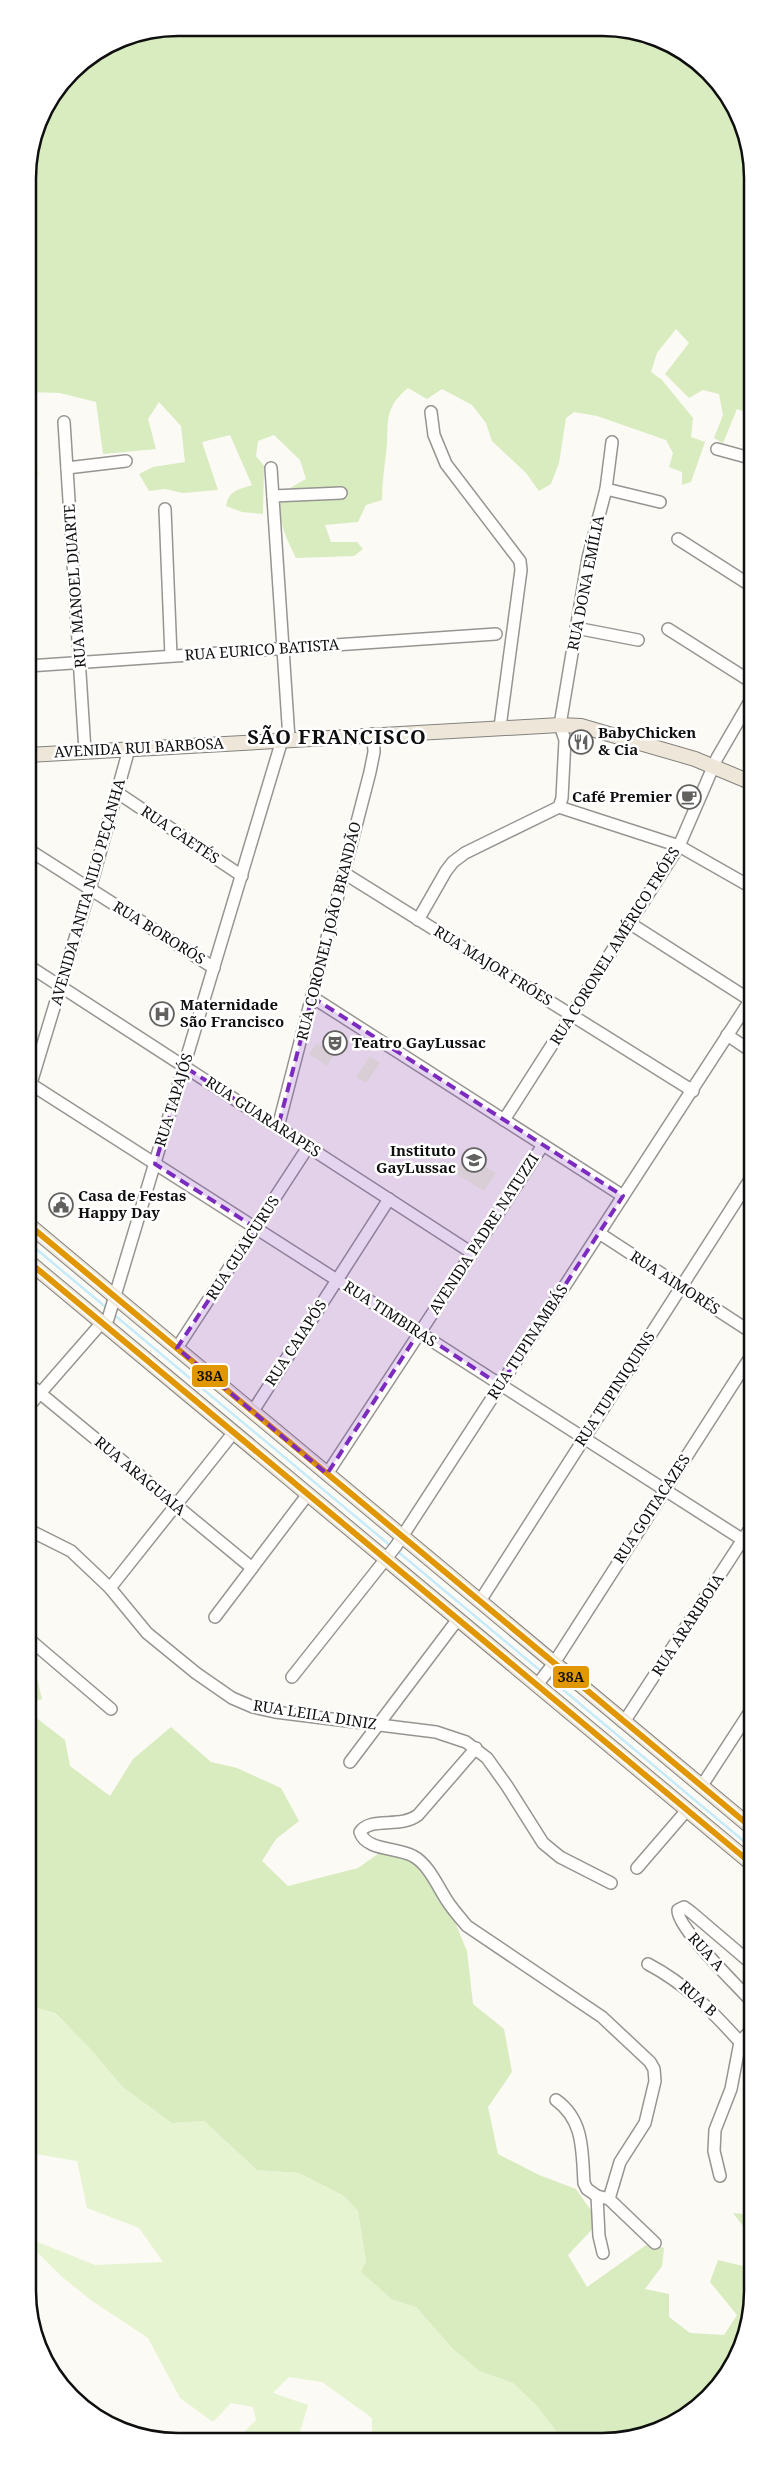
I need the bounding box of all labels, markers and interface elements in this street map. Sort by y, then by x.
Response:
street label: RUA MANOEL DUARTE [58,503,90,669]
street label: RUA DONA EMÍLIA [562,513,608,652]
street label: RUA EURICO BATISTA [184,634,340,664]
place label: BabyChicken & Cia [598,722,696,759]
district label: SÃO FRANCISCO [247,723,427,750]
restaurant icon: BabyChicken & Cia [568,729,594,755]
street label: AVENIDA RUI BARBOSA [54,733,225,761]
street label: AVENIDA ANITA NILO PEÇANHA [45,776,129,1007]
cafe icon: Café Premier [676,784,702,810]
place label: Café Premier [572,786,672,806]
street label: RUA CAETÉS [137,801,224,868]
street label: RUA CORONEL JOÃO BRANDÃO [291,819,365,1042]
street label: RUA CORONEL AMÉRICO FRÓES [545,843,684,1048]
street label: RUA BORORÓS [110,896,209,968]
street label: RUA MAJOR FRÓES [430,920,557,1010]
place label: Maternidade São Francisco [180,994,284,1031]
hospital icon: Maternidade São Francisco [149,1001,175,1027]
theatre icon: Teatro GayLussac [322,1030,348,1056]
place label: Teatro GayLussac [352,1032,486,1052]
street label: RUA TAPAJÓS [149,1050,197,1149]
street label: RUA GUARARAPES [202,1071,325,1161]
place label: Instituto GayLussac [376,1140,456,1177]
school or university icon: Instituto GayLussac [461,1147,487,1173]
street label: AVENIDA PADRE NATUZZI [424,1149,543,1318]
place label: Casa de Festas Happy Day [78,1185,186,1222]
public building icon: Casa de Festas Happy Day [48,1192,74,1218]
street label: RUA GUAICURUS [201,1192,283,1303]
street label: RUA AIMORÉS [627,1246,724,1319]
street label: RUA TIMBIRAS [340,1276,441,1351]
street label: RUA TUPINAMBÁS [482,1280,572,1403]
street label: RUA CAIAPÓS [260,1296,330,1389]
street label: RUA TUPINIQUINS [570,1327,659,1450]
line badge: 38A [191,1364,229,1388]
text: 38A [197,1366,224,1385]
street label: RUA ARAGUAIA [91,1431,191,1520]
street label: RUA GOITACAZES [608,1450,694,1567]
street label: RUA ARARIBOIA [647,1569,728,1679]
line badge: 38A [552,1665,590,1689]
text: 38A [558,1667,585,1686]
street label: RUA LEILA DINIZ [252,1694,379,1734]
street label: RUA A [684,1928,730,1975]
street label: RUA B [675,1976,722,2021]

